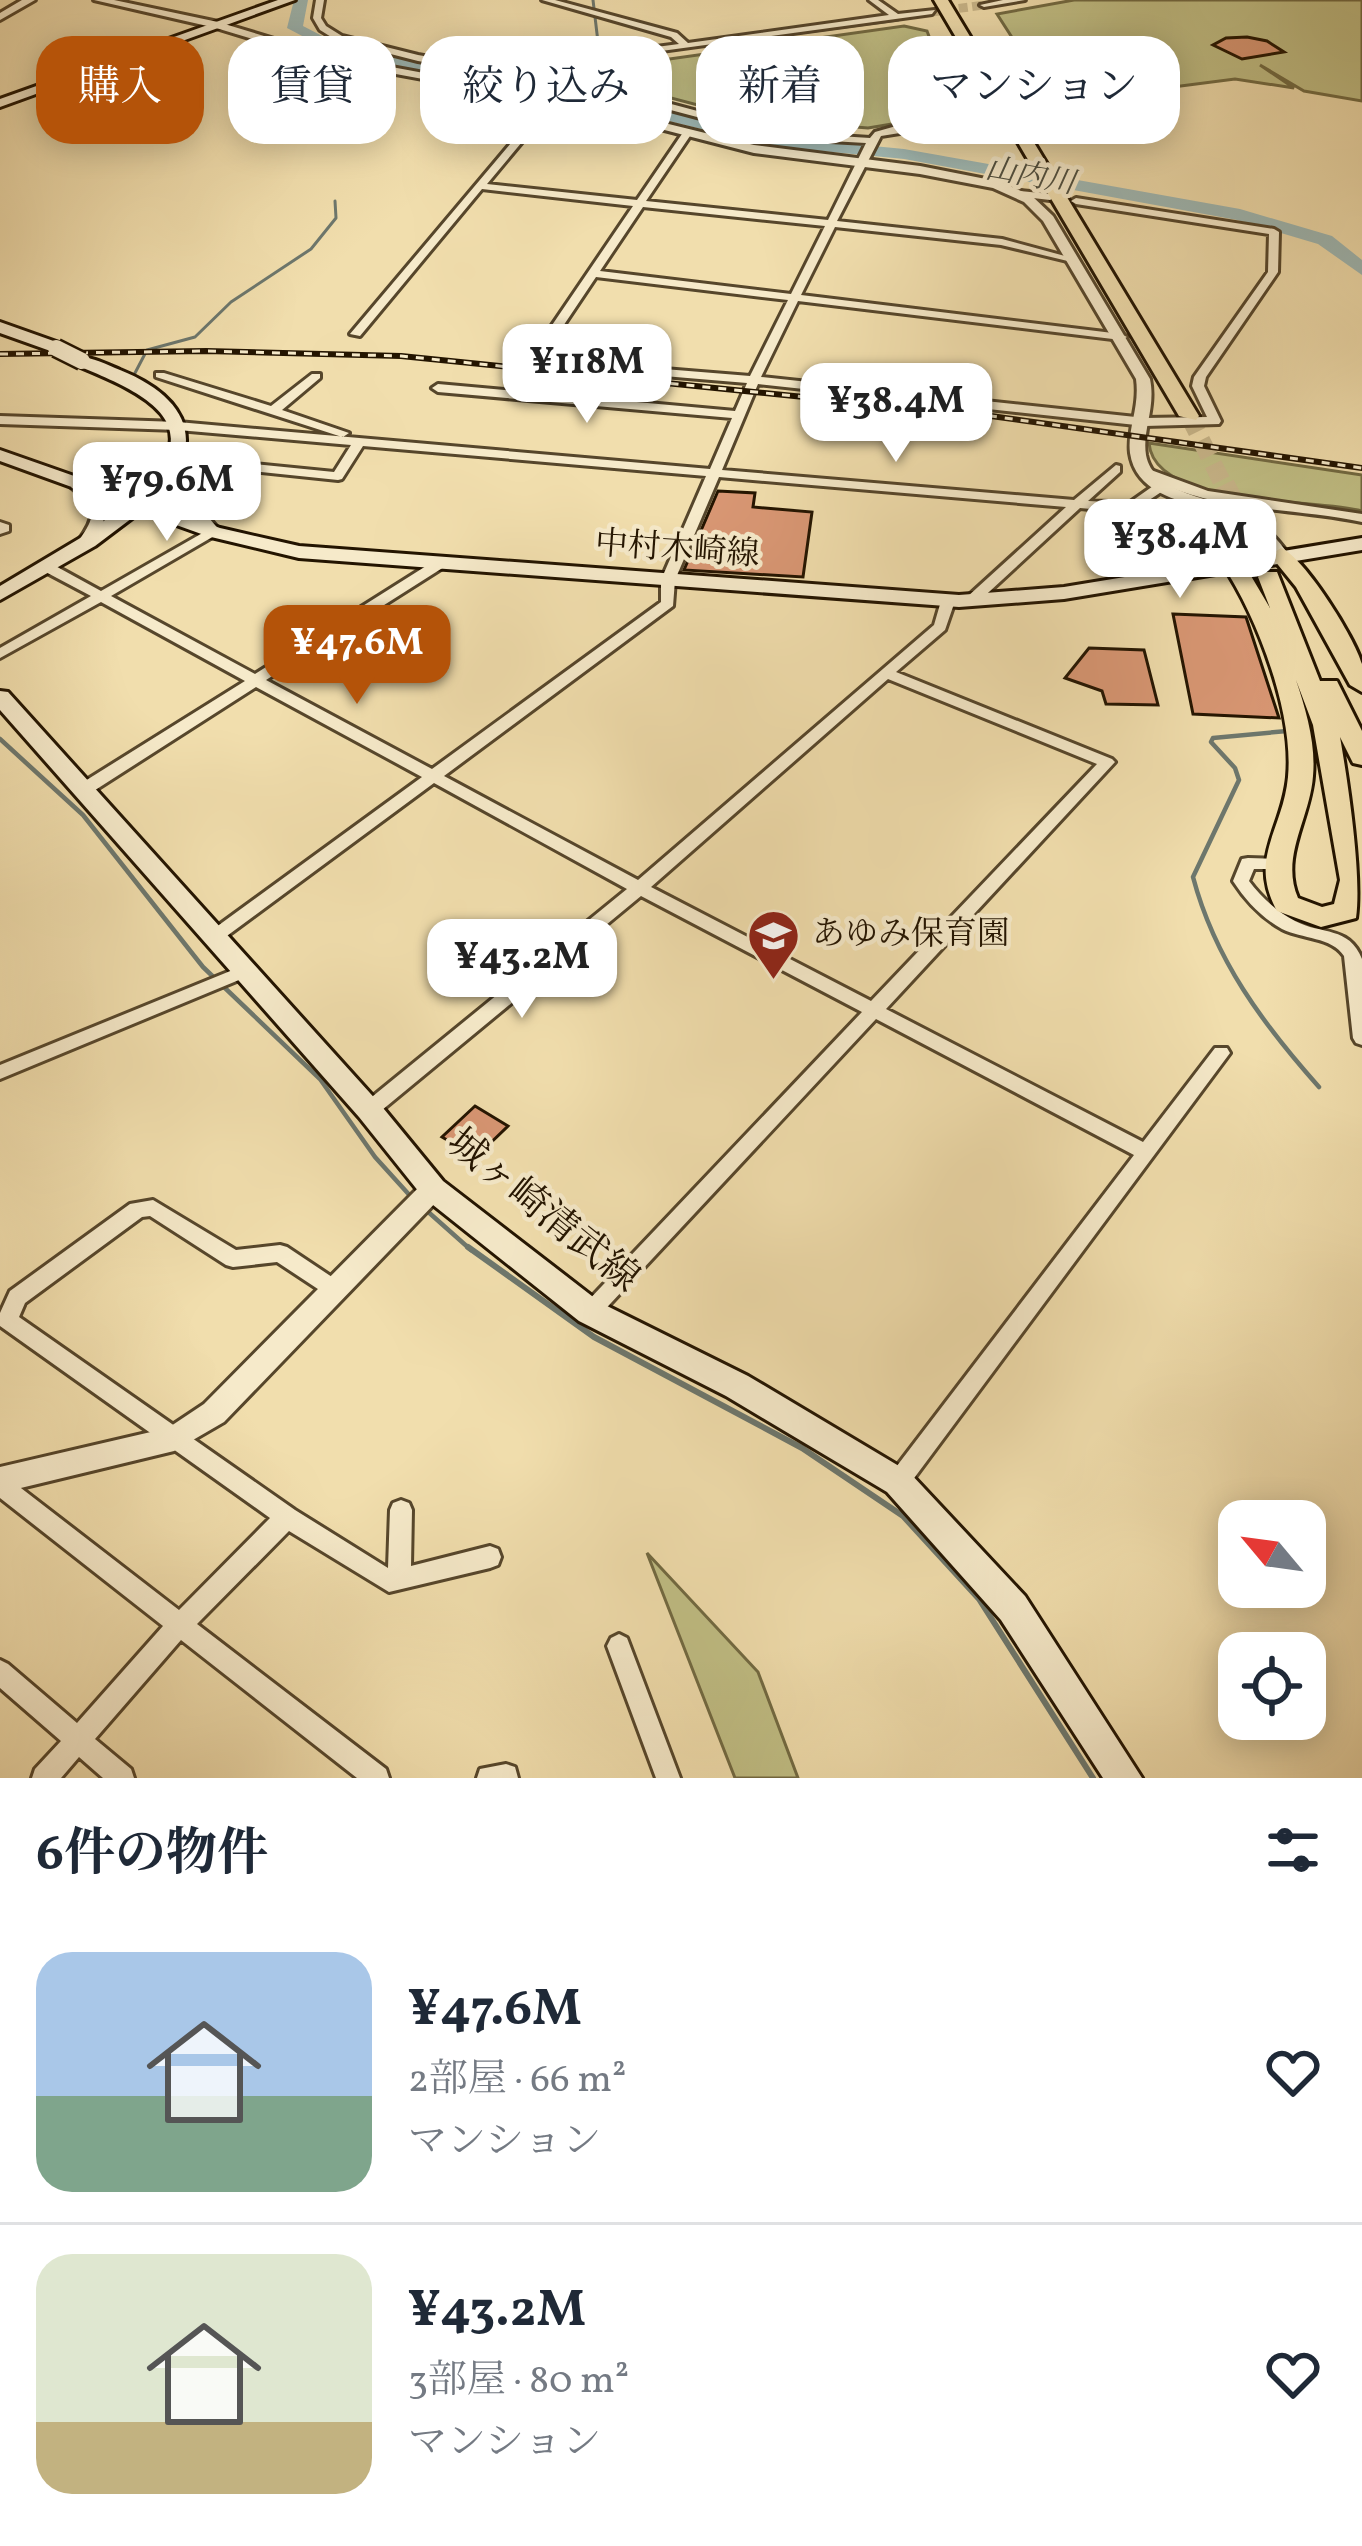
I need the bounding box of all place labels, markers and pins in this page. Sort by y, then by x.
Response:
pin: ¥118M [503,324,671,426]
pin: ¥38.4M [798,363,994,465]
pin: ¥79.6M [69,442,265,544]
pin: ¥38.4M [1082,499,1278,601]
pin: ¥47.6M [259,605,455,707]
school or university icon: あゆみ保育園 [745,908,801,982]
place label: あゆみ保育園 [812,913,1010,959]
pin: ¥43.2M [424,919,620,1021]

